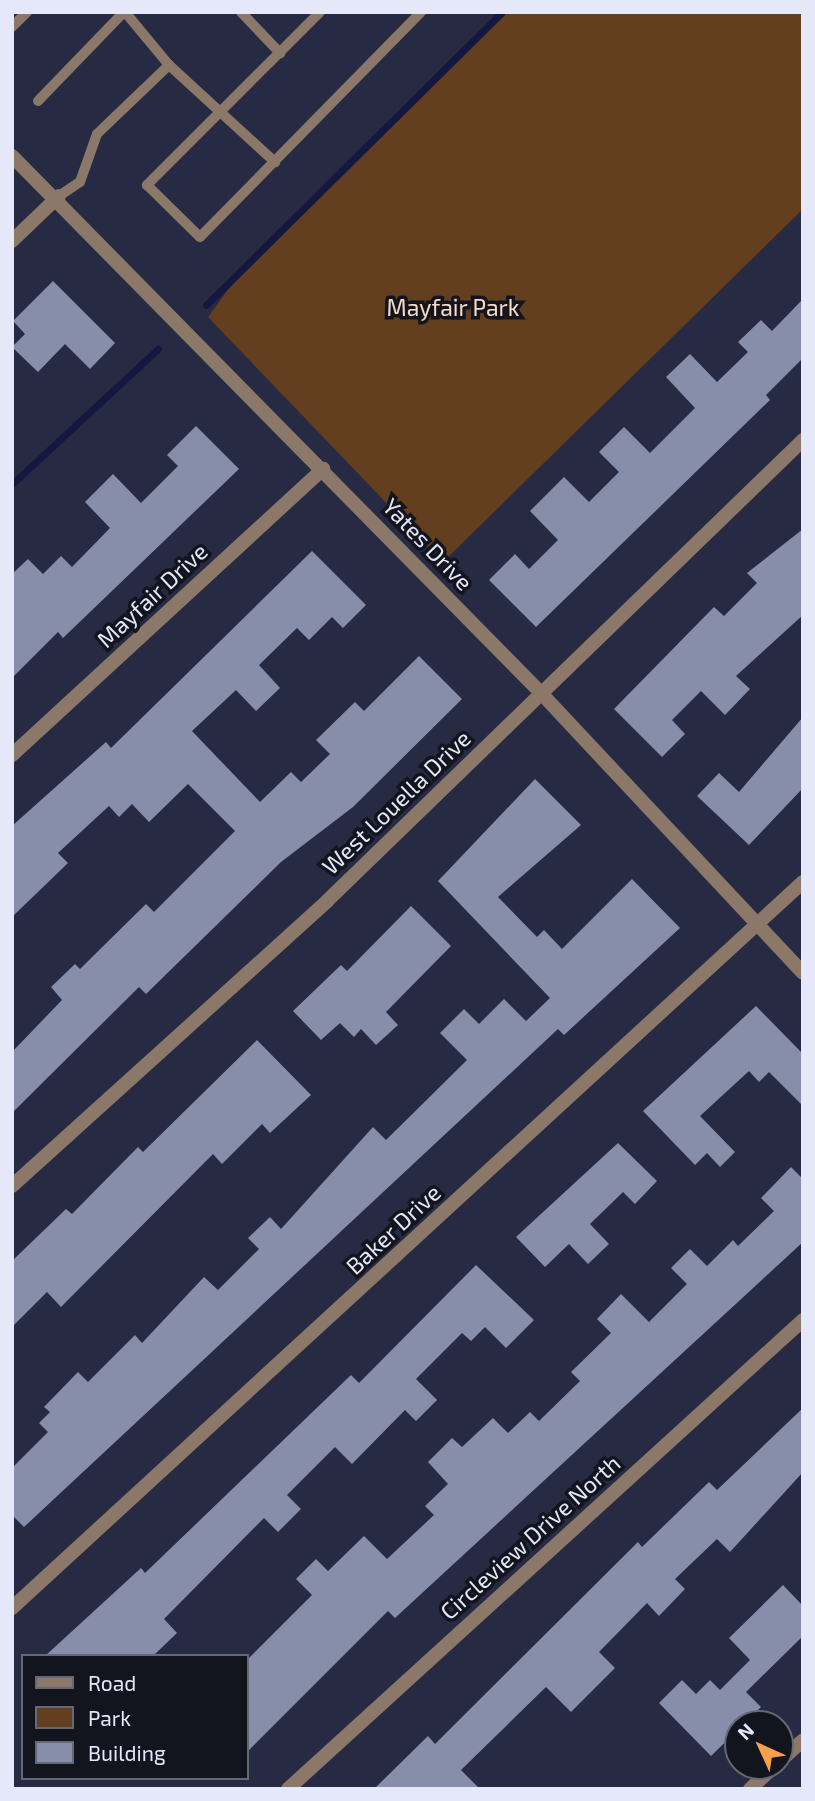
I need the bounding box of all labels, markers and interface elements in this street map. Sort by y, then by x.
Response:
park label: Mayfair Park [386,293,520,321]
street label: Yates Drive [377,492,479,596]
street label: Mayfair Drive [91,537,213,653]
street label: West Louella Drive [316,724,476,880]
street label: Baker Drive [340,1178,446,1280]
street label: Circleview Drive North [434,1449,626,1625]
legend [21,1654,248,1780]
text: Road [88,1670,136,1695]
text: Park [88,1705,131,1730]
north arrow [724,1710,794,1780]
text: N [732,1718,758,1744]
text: Building [88,1740,166,1765]

